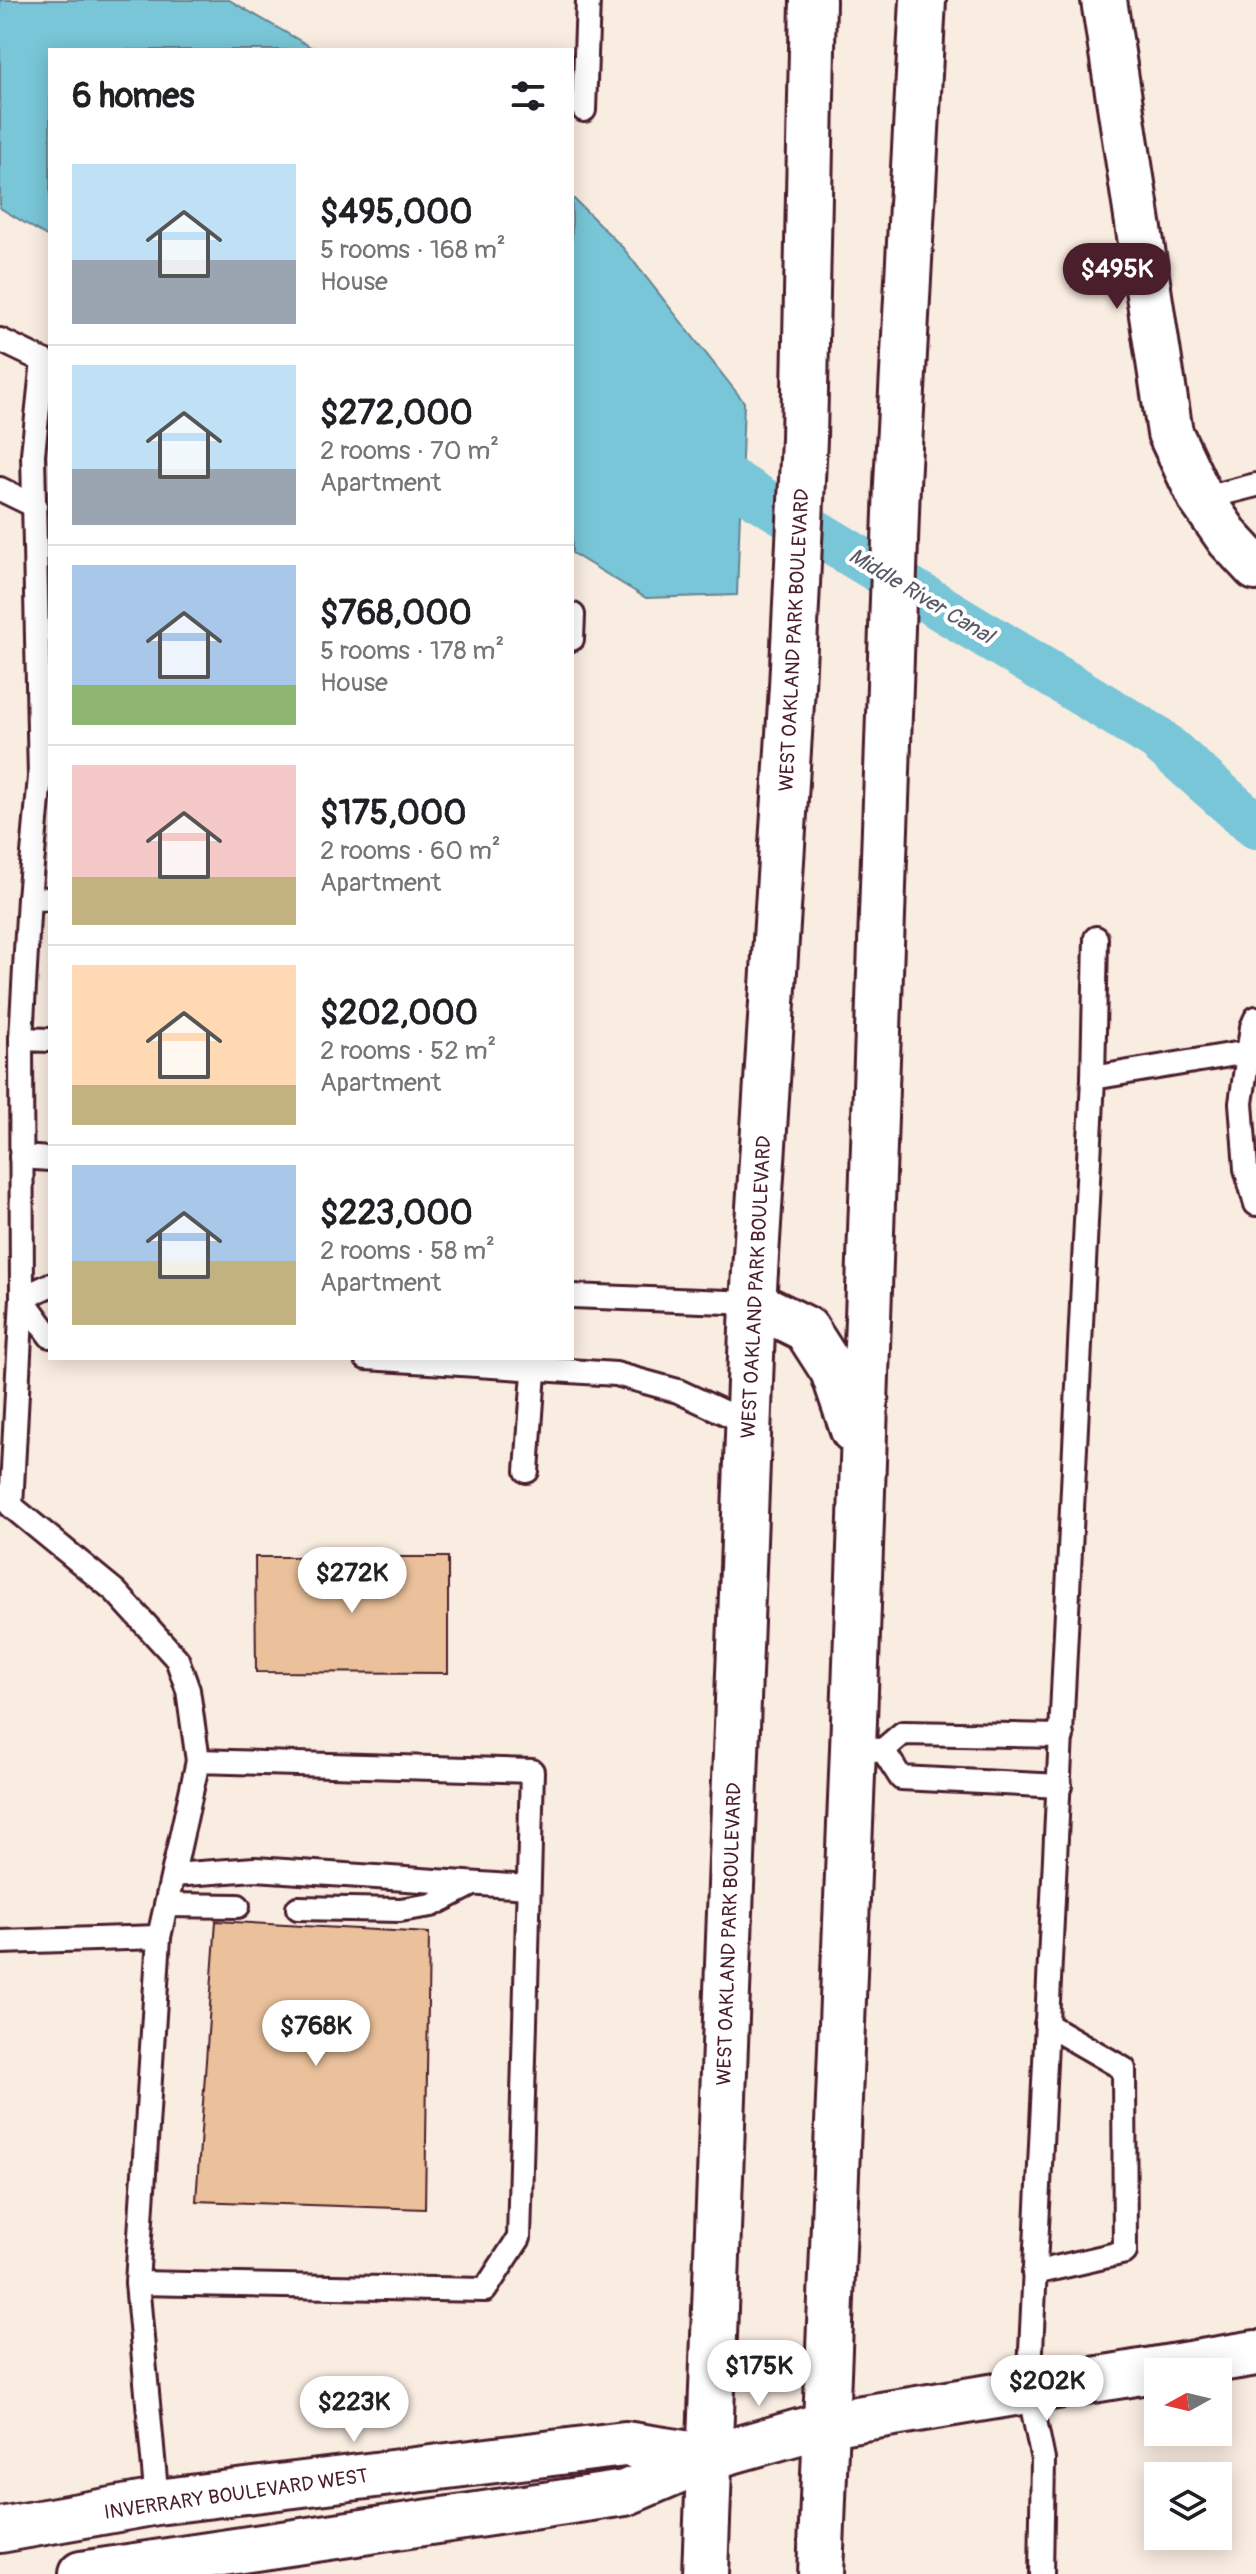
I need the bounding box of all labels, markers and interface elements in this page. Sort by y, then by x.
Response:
icon: filters [506,74,550,118]
text: 6 homes [72,75,195,118]
text: $495,000 [320,191,472,234]
icon: home [136,196,232,292]
text: 5 rooms · 168 m² [320,234,506,266]
pin: $495K [1061,243,1173,311]
text: $495K [1081,253,1153,285]
text: House [320,266,388,298]
text: $272,000 [320,392,473,435]
icon: home [136,397,232,493]
text: 2 rooms · 70 m² [320,435,499,467]
text: Apartment [320,467,441,499]
street label: WEST OAKLAND PARK BOULEVARD [774,488,814,792]
water label: Middle River Canal [844,542,1001,652]
text: $768,000 [320,592,472,635]
icon: home [136,597,232,693]
text: 5 rooms · 178 m² [320,635,504,667]
text: House [320,667,388,699]
text: $175,000 [320,792,466,835]
icon: home [136,797,232,893]
text: 2 rooms · 60 m² [320,835,501,867]
text: Apartment [320,867,441,899]
text: $202,000 [320,992,478,1035]
icon: home [136,997,232,1093]
text: 2 rooms · 52 m² [320,1035,496,1067]
text: Apartment [320,1067,441,1099]
street label: WEST OAKLAND PARK BOULEVARD [736,1135,776,1439]
text: $223,000 [320,1192,473,1235]
icon: home [136,1197,232,1293]
text: 2 rooms · 58 m² [320,1235,495,1267]
text: Apartment [320,1267,441,1299]
pin: $272K [296,1547,408,1615]
text: $272K [316,1557,388,1589]
street label: WEST OAKLAND PARK BOULEVARD [711,1782,747,2086]
pin: $768K [260,2000,372,2068]
text: $768K [280,2010,352,2042]
pin: $175K [703,2340,815,2408]
text: $175K [725,2350,793,2382]
pin: $202K [991,2355,1103,2423]
north arrow [1144,2358,1232,2446]
map controls [1144,2358,1232,2550]
text: $202K [1009,2365,1085,2397]
pin: $223K [298,2376,410,2444]
text: $223K [318,2386,390,2418]
button: layers [1144,2462,1232,2550]
street label: INVERRARY BOULEVARD WEST [102,2463,370,2525]

